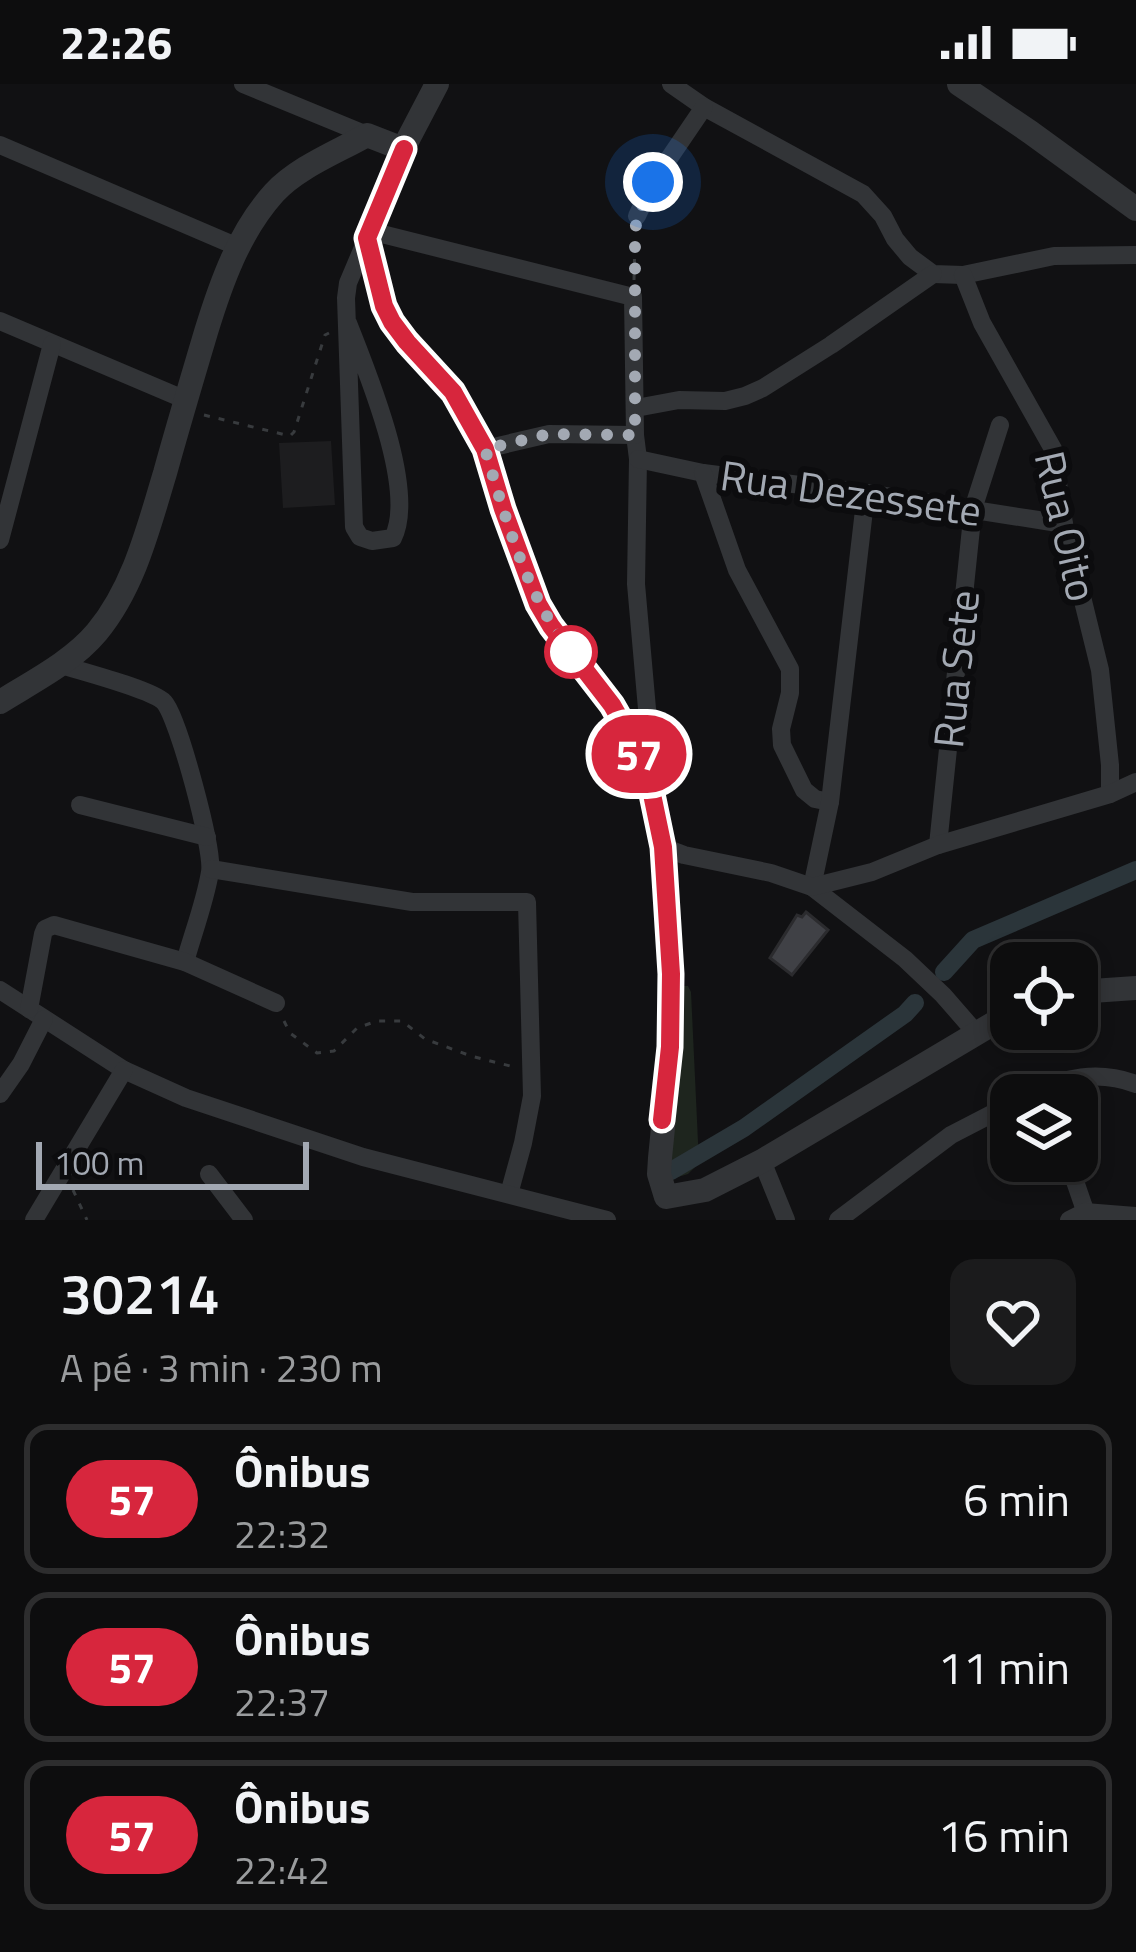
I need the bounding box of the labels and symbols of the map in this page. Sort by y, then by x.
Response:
your location [623,152,683,212]
street label: Rua Dezessete [717,442,986,542]
street label: Rua Oito [1019,444,1115,607]
street label: Rua Sete [915,587,995,751]
unlabelled marker [546,627,596,677]
line badge: 57 [585,715,693,793]
scale bar [36,1136,309,1189]

